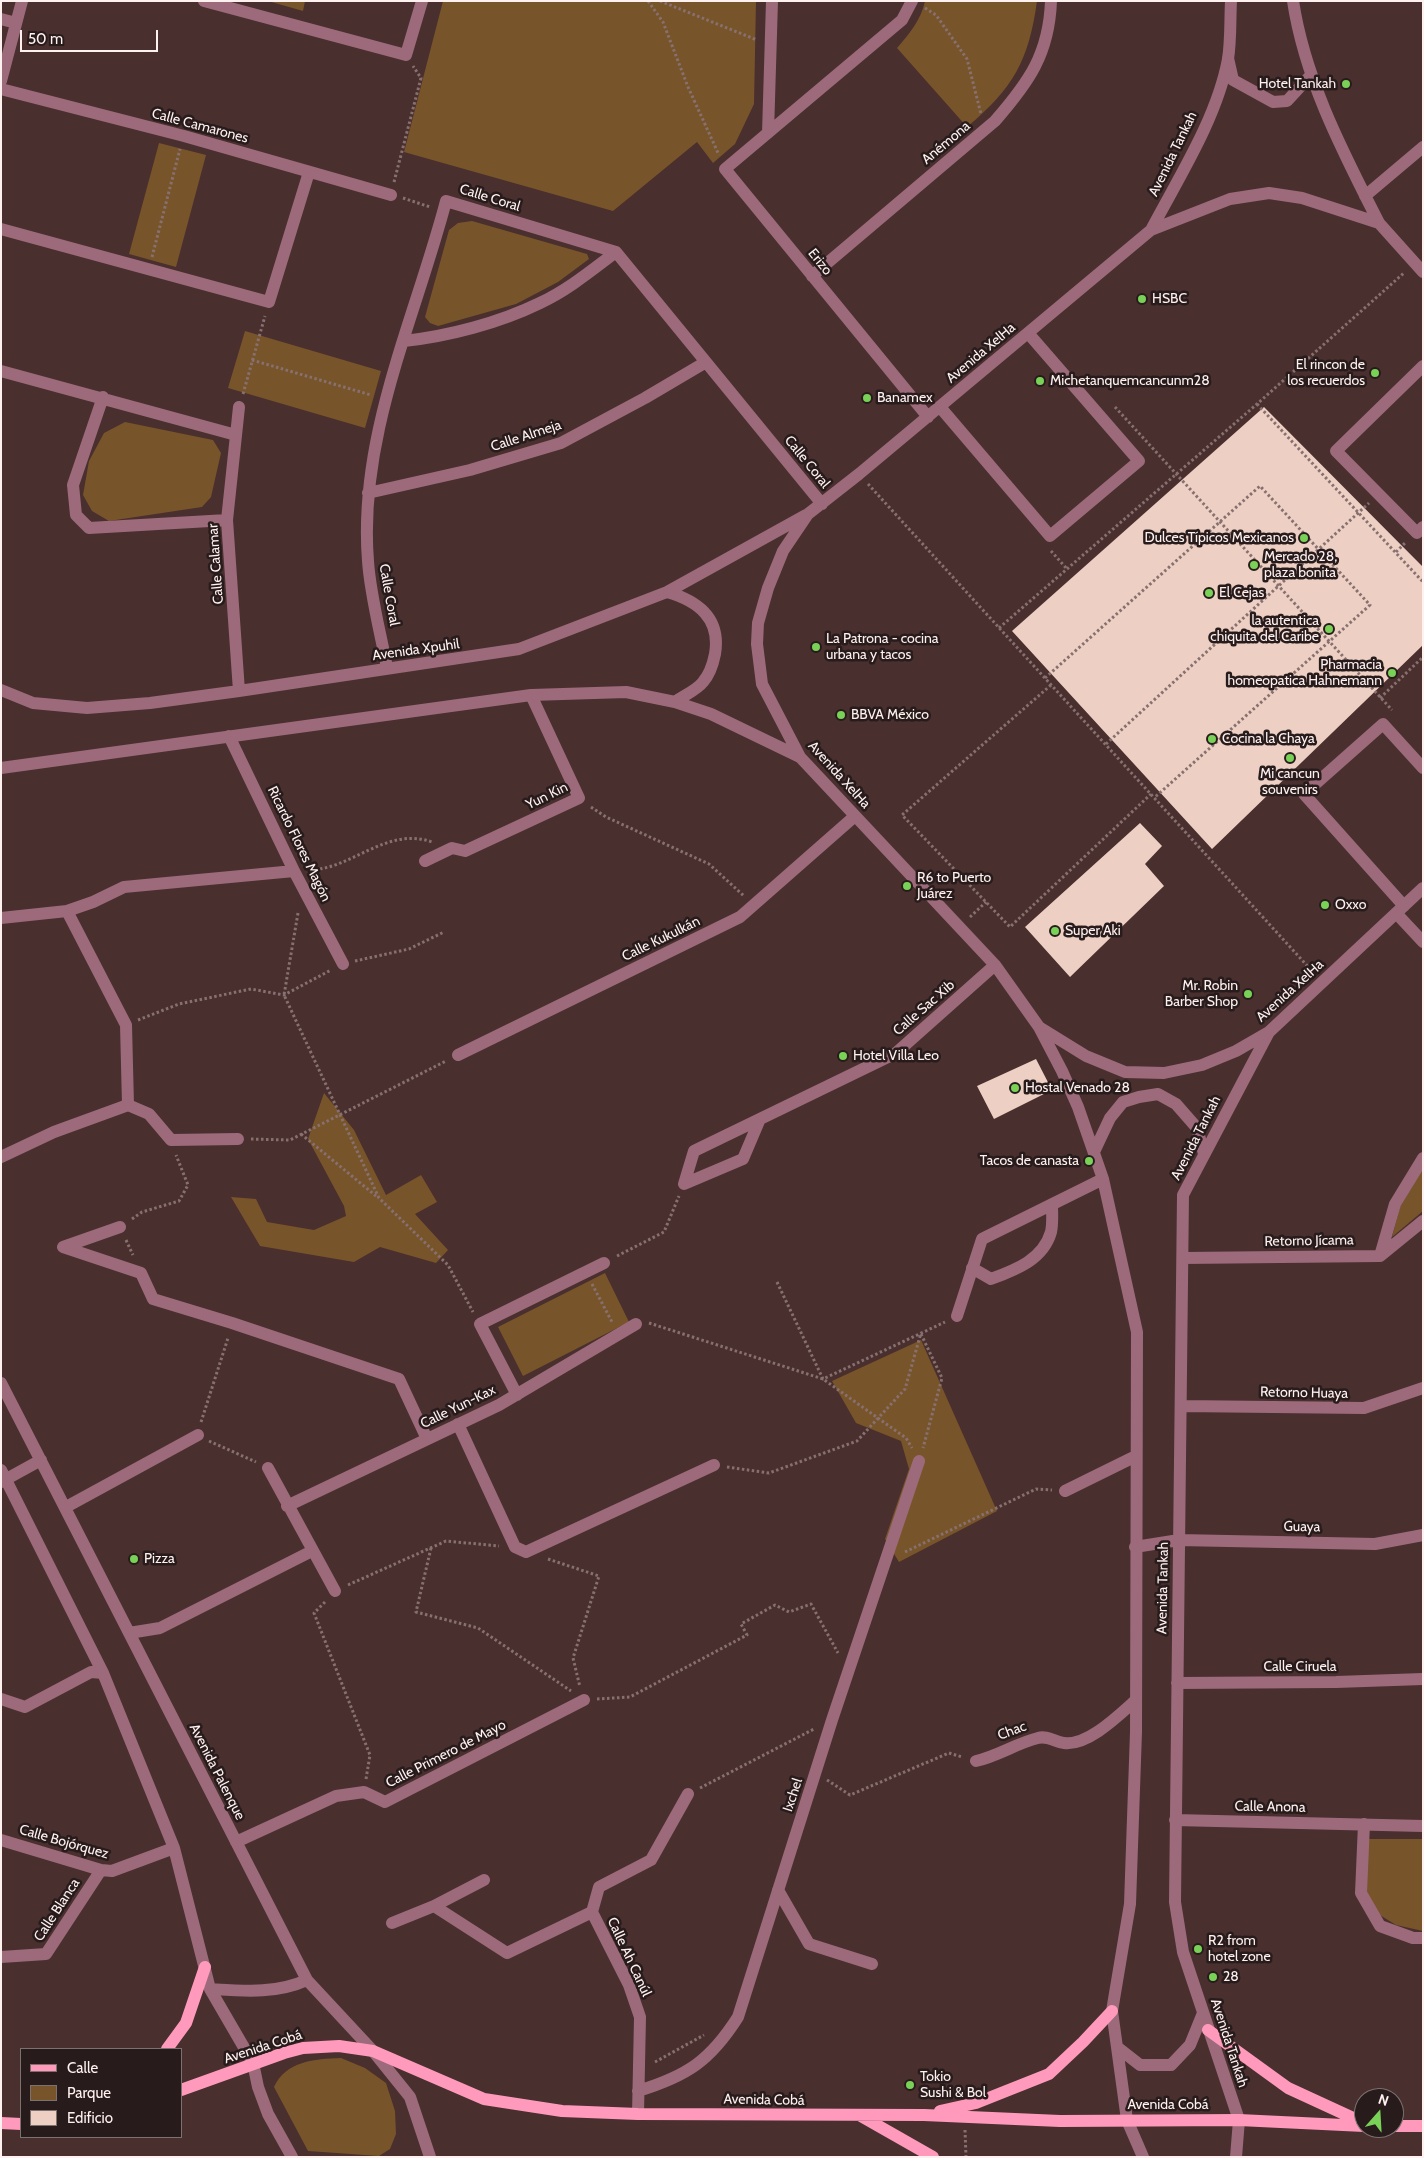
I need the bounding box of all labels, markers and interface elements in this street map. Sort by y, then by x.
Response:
scale bar [22,20,160,52]
text: 50 m [28,30,63,48]
place label: Hotel Tankah [1259,76,1336,92]
marker: Hotel Tankah [1340,78,1352,90]
street label: Calle Camarones [150,105,250,147]
street label: Avenida Tankah [1145,109,1201,199]
street label: Anémona [918,118,974,168]
street label: Calle Coral [458,181,522,215]
street label: Erizo [804,245,836,279]
place label: HSBC [1152,291,1187,307]
marker: HSBC [1136,293,1148,305]
street label: Avenida XelHa [943,319,1019,387]
place label: El rincon de los recuerdos [1287,357,1365,390]
marker: El rincon de los recuerdos [1369,367,1381,379]
place label: Michetanquemcancunm28 [1050,373,1210,389]
marker: Michetanquemcancunm28 [1034,375,1046,387]
place label: Banamex [877,390,933,406]
marker: Banamex [861,392,873,404]
street label: Calle Almeja [489,417,563,455]
street label: Calle Coral [781,432,833,492]
street label: Calle Calamar [205,523,227,605]
place label: Dulces Típicos Mexicanos [1145,530,1294,546]
marker: Dulces Típicos Mexicanos [1298,532,1310,544]
place label: Mercado 28, plaza bonita [1264,549,1337,582]
marker: Mercado 28, plaza bonita [1248,559,1260,571]
street label: Calle Coral [375,563,403,627]
place label: El Cejas [1219,585,1264,601]
marker: El Cejas [1203,587,1215,599]
place label: la autentica chiquita del Caribe [1210,613,1319,646]
marker: la autentica chiquita del Caribe [1323,623,1335,635]
place label: La Patrona - cocina urbana y tacos [826,631,939,664]
street label: Avenida Xpuhil [371,636,461,664]
marker: La Patrona - cocina urbana y tacos [810,641,822,653]
place label: Pharmacia homeopatica Hahnemann [1228,657,1382,690]
marker: Pharmacia homeopatica Hahnemann [1386,667,1398,679]
place label: BBVA México [851,707,929,723]
marker: BBVA México [835,709,847,721]
place label: Cocina la Chaya [1222,731,1315,747]
marker: Cocina la Chaya [1206,733,1218,745]
street label: Avenida XelHa [804,738,874,812]
marker: Mi cancun souvenirs [1284,752,1296,764]
place label: Mi cancun souvenirs [1260,766,1320,799]
street label: Yun Kin [523,779,571,813]
street label: Ricardo Flores Magón [264,784,334,904]
place label: R6 to Puerto Juárez [917,870,991,902]
marker: R6 to Puerto Juárez [901,880,913,892]
place label: Oxxo [1335,897,1366,913]
marker: Oxxo [1319,899,1331,911]
street label: Calle Kukulkán [619,913,703,965]
place label: Super Aki [1065,923,1121,939]
marker: Super Aki [1049,925,1061,937]
street label: Avenida XelHa [1253,956,1327,1026]
street label: Calle Sac Xib [890,977,958,1039]
place label: Mr. Robin Barber Shop [1165,978,1238,1010]
marker: Mr. Robin Barber Shop [1242,988,1254,1000]
place label: Hotel Villa Leo [853,1048,939,1064]
marker: Hotel Villa Leo [837,1050,849,1062]
place label: Hostal Venado 28 [1025,1080,1130,1096]
marker: Hostal Venado 28 [1009,1082,1021,1094]
street label: Avenida Tankah [1168,1093,1224,1183]
place label: Tacos de canasta [980,1153,1079,1169]
marker: Tacos de canasta [1083,1155,1095,1167]
street label: Retorno Jícama [1264,1232,1354,1250]
street label: Calle Yun-Kax [418,1382,498,1432]
street label: Retorno Huaya [1260,1384,1348,1402]
street label: Guaya [1283,1518,1321,1536]
street label: Avenida Tankah [1154,1542,1172,1634]
place label: Pizza [144,1551,175,1567]
marker: Pizza [128,1553,140,1565]
street label: Calle Ciruela [1263,1659,1337,1675]
street label: Calle Primero de Mayo [383,1716,509,1792]
street label: Chac [995,1718,1029,1744]
street label: Avenida Palenque [186,1721,248,1823]
street label: Ixchel [780,1776,806,1814]
street label: Calle Anona [1234,1798,1306,1816]
street label: Calle Bojórquez [17,1821,111,1863]
street label: Calle Blanca [31,1875,83,1945]
street label: Calle Ah Canúl [603,1915,655,1999]
place label: R2 from hotel zone [1208,1933,1271,1965]
marker: R2 from hotel zone [1192,1943,1204,1955]
place label: 28 [1223,1969,1239,1985]
marker: 28 [1207,1971,1219,1983]
street label: Avenida Tankah [1207,1997,1251,2089]
street label: Avenida Cobá [222,2026,304,2068]
legend [20,2048,182,2138]
text: Calle [67,2059,98,2077]
place label: Tokio Sushi & Bol [920,2069,986,2102]
marker: Tokio Sushi & Bol [904,2079,916,2091]
text: Parque [67,2084,111,2102]
north arrow [1354,2088,1404,2138]
text: N [1376,2090,1391,2110]
street label: Avenida Cobá [723,2091,805,2109]
street label: Avenida Cobá [1127,2097,1209,2113]
text: Edificio [67,2109,113,2127]

